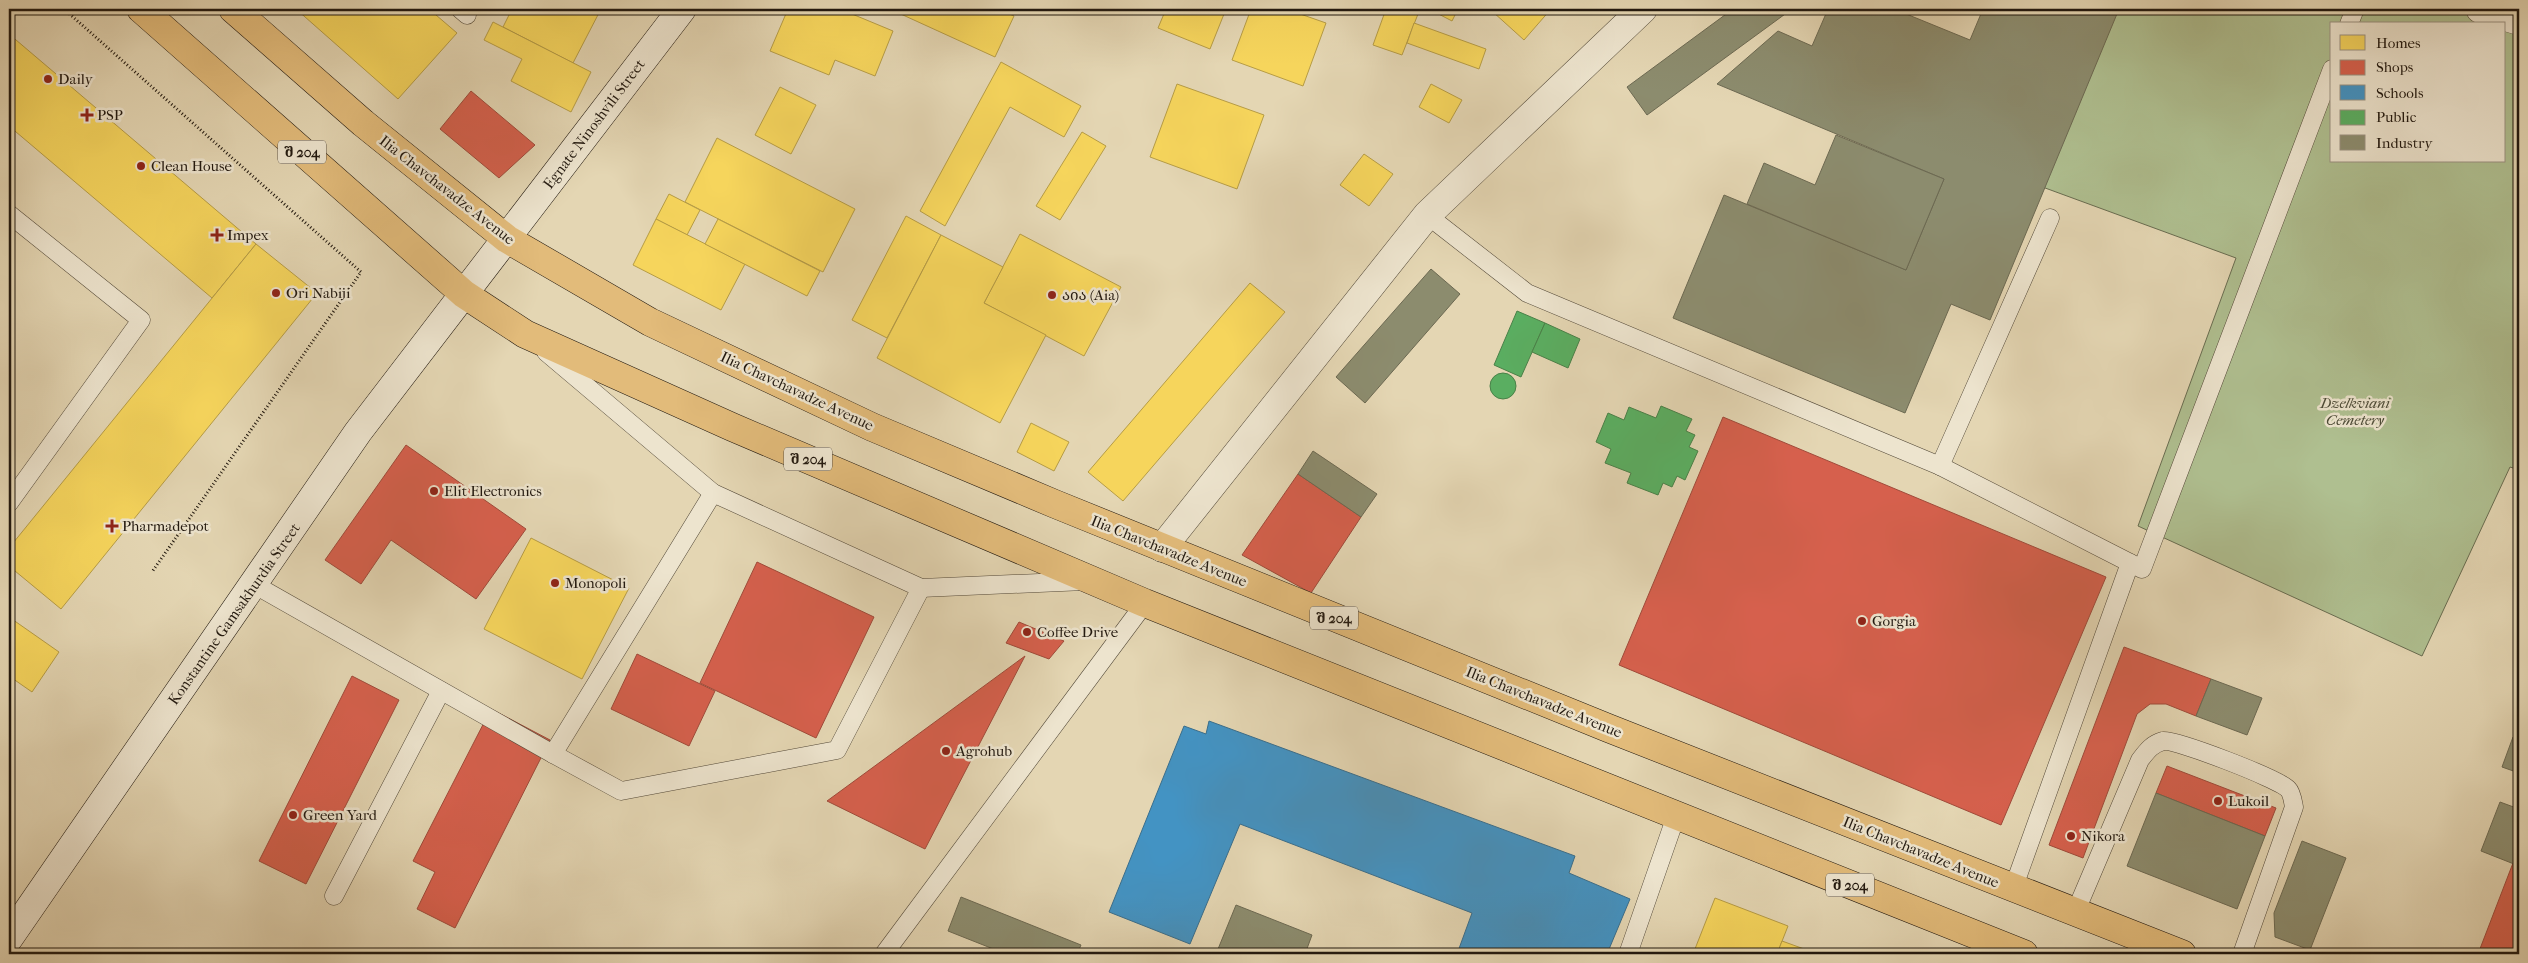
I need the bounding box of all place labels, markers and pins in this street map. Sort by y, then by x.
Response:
place label: Daily [58,70,94,88]
marker: Daily [42,73,54,85]
place label: PSP [97,106,123,124]
marker: PSP [81,109,93,121]
place label: Clean House [151,157,233,175]
marker: Clean House [135,160,147,172]
place label: Impex [227,226,269,244]
marker: Impex [211,229,223,241]
place label: Ori Nabiji [286,284,351,302]
place label: აია (Aia) [1062,286,1119,304]
marker: Ori Nabiji [270,287,282,299]
marker: აია (Aia) [1046,289,1058,301]
place label: Elit Electronics [444,482,542,500]
marker: Elit Electronics [428,485,440,497]
place label: Pharmadepot [122,517,209,535]
marker: Pharmadepot [106,520,118,532]
place label: Monopoli [565,574,627,592]
marker: Monopoli [549,577,561,589]
place label: Gorgia [1872,612,1917,630]
marker: Gorgia [1856,615,1868,627]
place label: Coffee Drive [1037,623,1119,641]
marker: Coffee Drive [1021,626,1033,638]
place label: Agrohub [955,742,1012,760]
marker: Agrohub [940,745,952,757]
place label: Lukoil [2228,792,2269,810]
marker: Lukoil [2212,795,2224,807]
place label: Green Yard [303,806,378,824]
marker: Green Yard [287,809,299,821]
place label: Nikora [2081,827,2126,845]
marker: Nikora [2065,830,2077,842]

